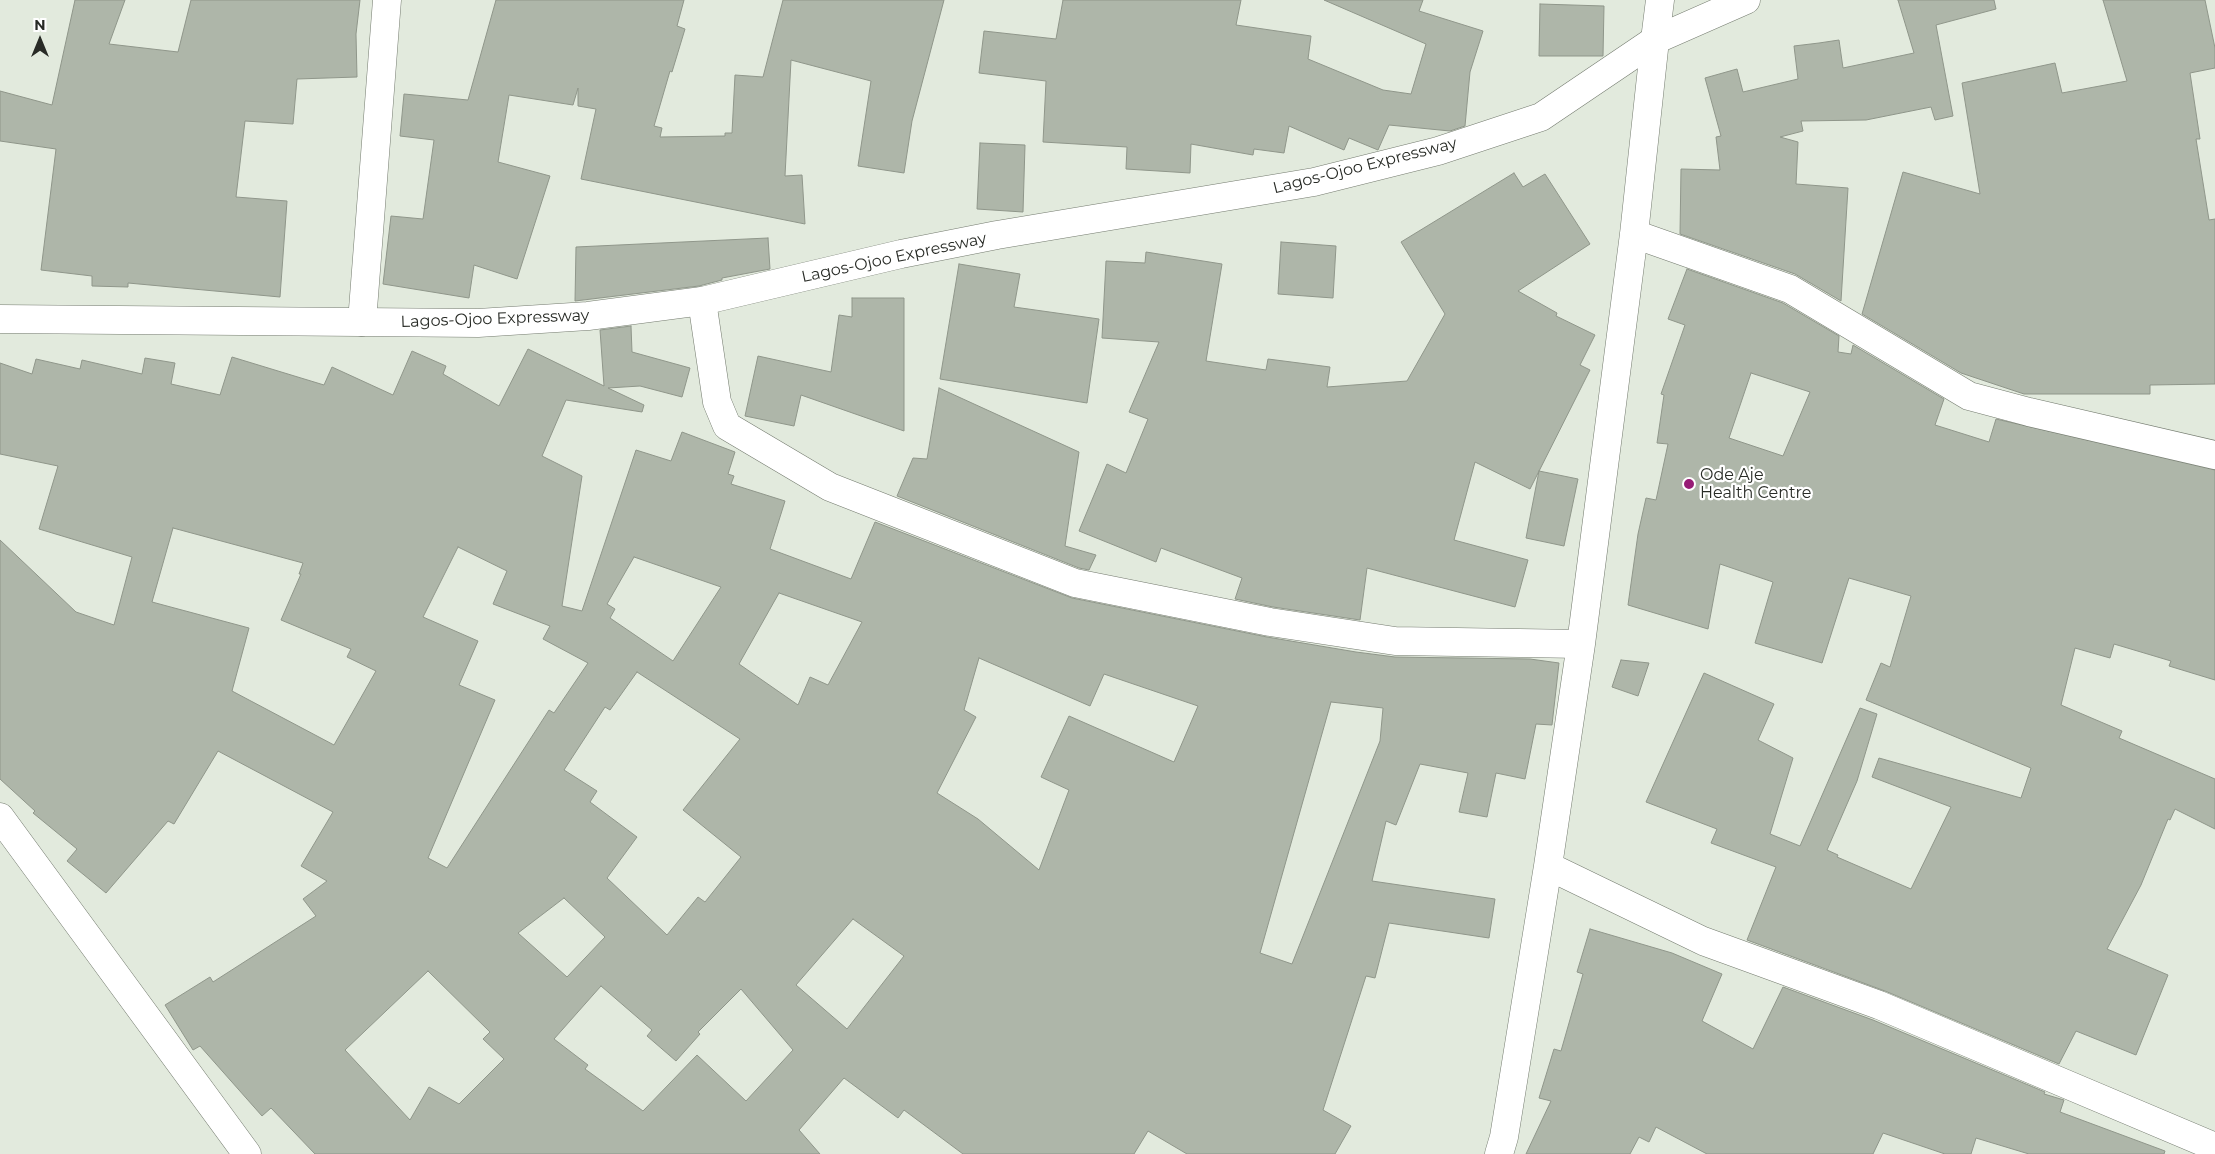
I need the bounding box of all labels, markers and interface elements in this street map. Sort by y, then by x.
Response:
north arrow [15,15,65,65]
text: N [34,16,46,34]
street label: Lagos-Ojoo Expressway [1271,134,1459,198]
street label: Lagos-Ojoo Expressway [800,229,988,287]
street label: Lagos-Ojoo Expressway [400,306,590,332]
place label: Ode Aje Health Centre [1700,465,1811,503]
marker: Ode Aje Health Centre [1682,477,1696,491]

